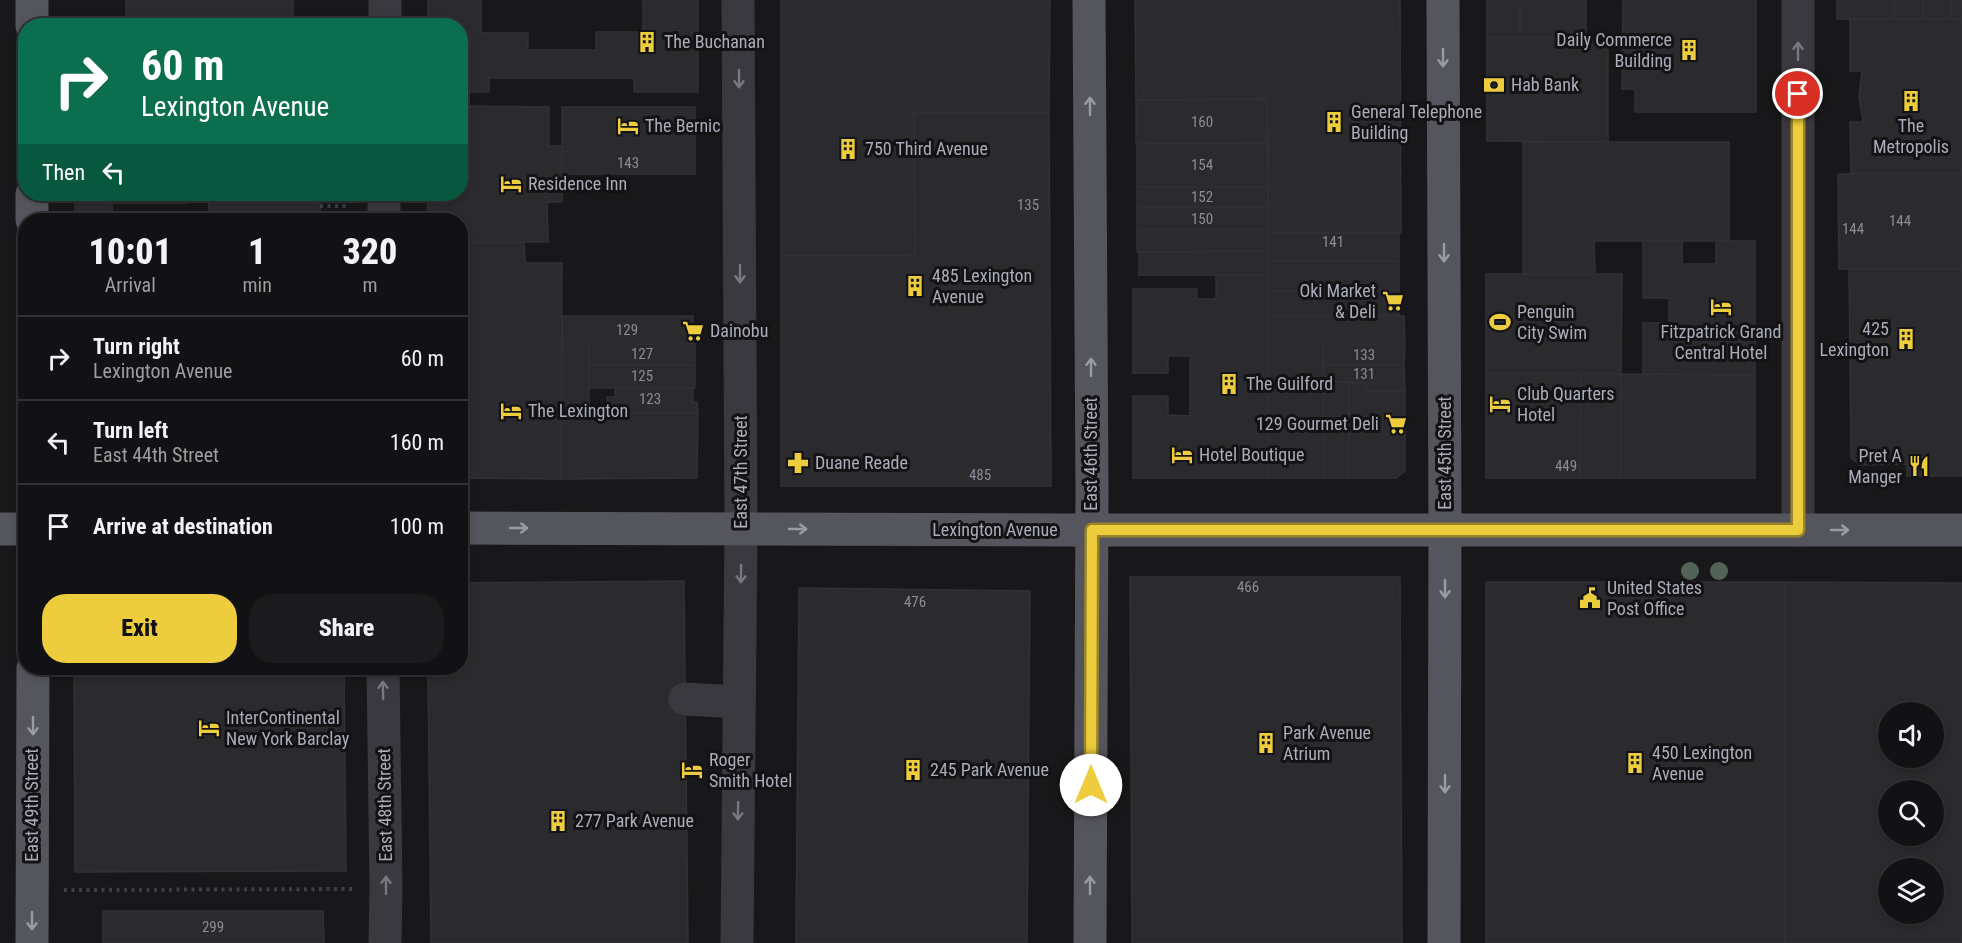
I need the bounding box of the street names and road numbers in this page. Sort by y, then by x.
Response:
street label: East 45th Street [1434,396,1455,510]
street label: East 46th Street [1080,397,1101,511]
street label: East 47th Street [730,415,751,529]
street label: Lexington Avenue [932,519,1058,540]
street label: East 49th Street [21,748,42,862]
street label: East 48th Street [373,748,396,862]

